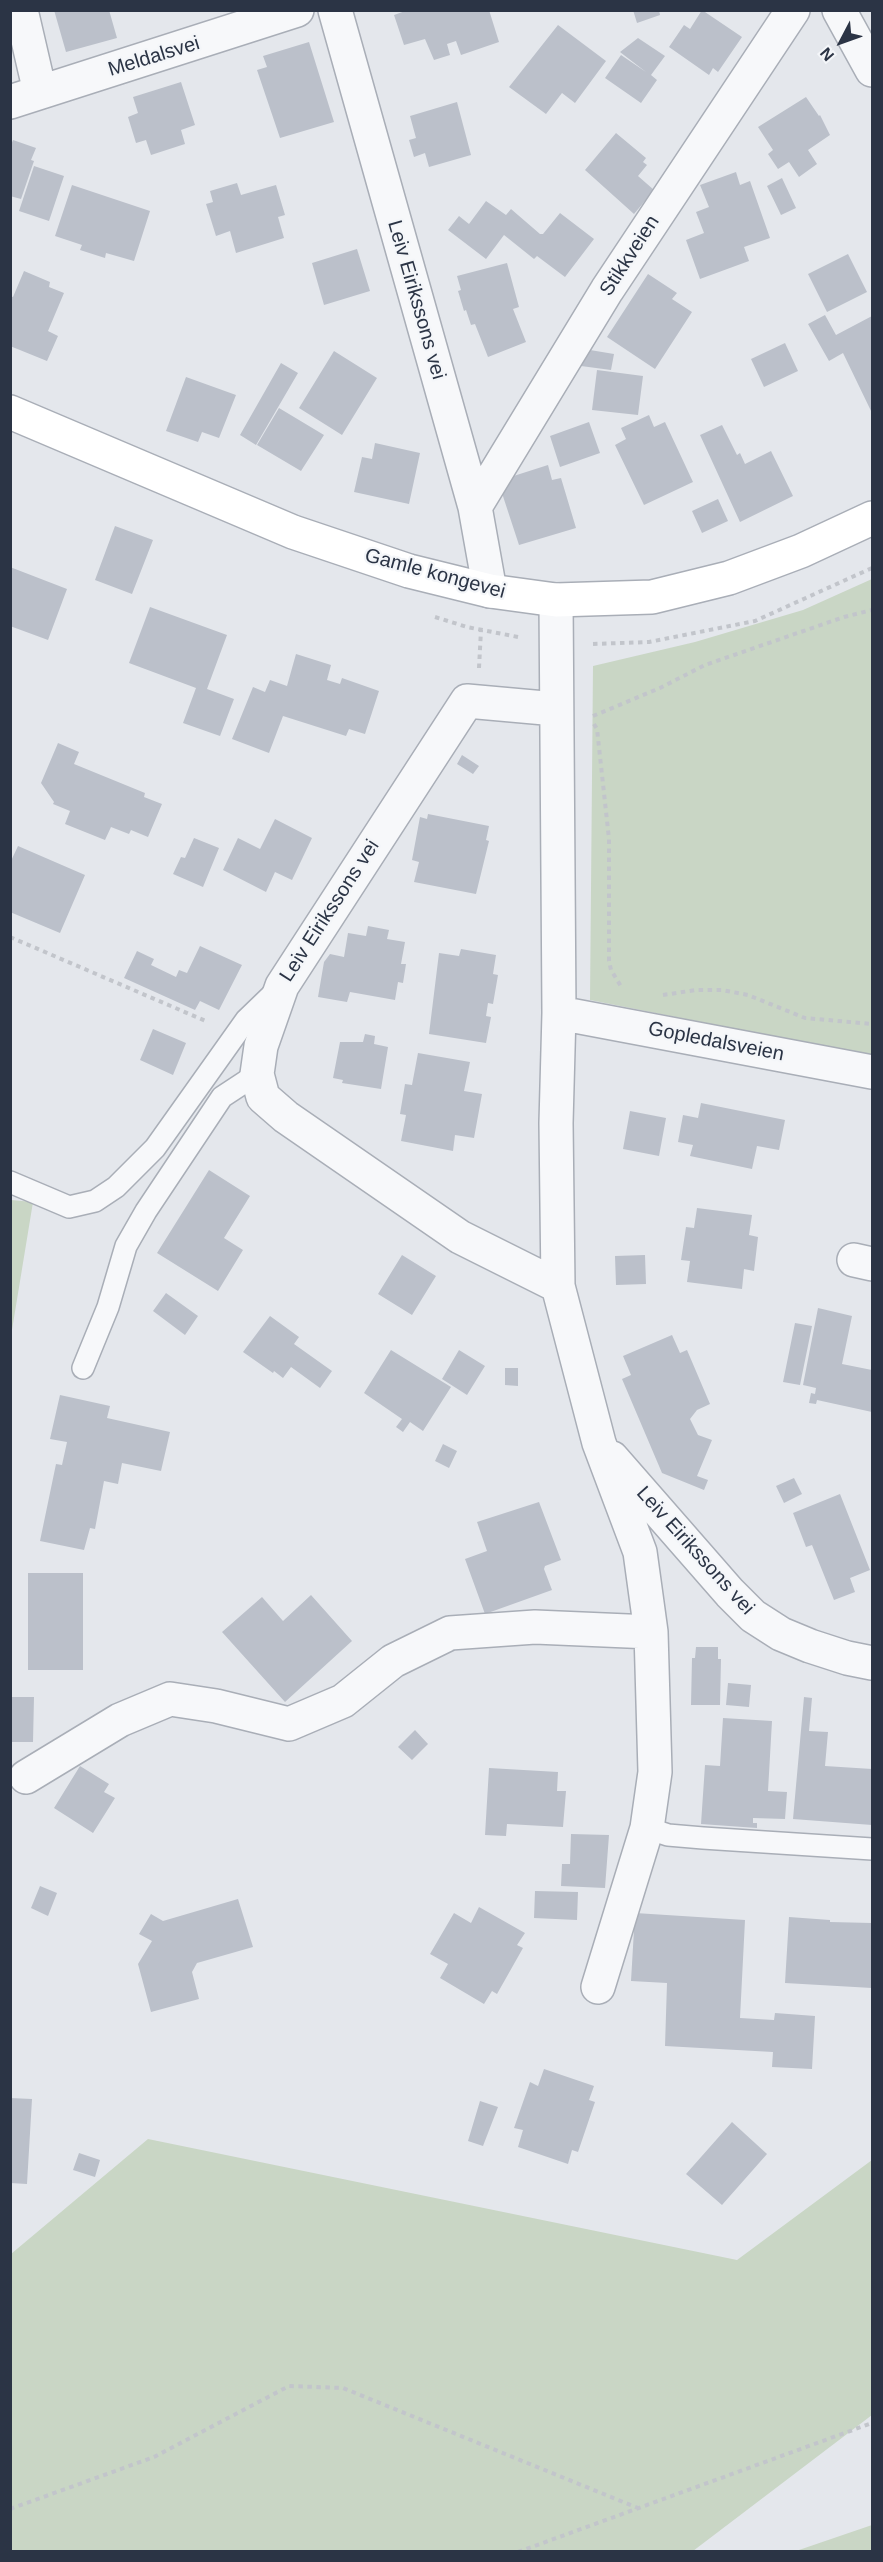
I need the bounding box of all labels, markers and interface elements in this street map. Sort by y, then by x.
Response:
north arrow [811,12,871,72]
street label: Meldalsvei [105,32,203,82]
text: N [817,44,837,64]
street label: Stikkveien [595,211,665,301]
street label: Leiv Eirikssons vei [382,218,450,382]
street label: Gamle kongevei [362,544,508,604]
street label: Leiv Eirikssons vei [275,835,385,987]
street label: Gopledalsveien [646,1017,786,1067]
street label: Leiv Eirikssons vei [631,1482,759,1620]

